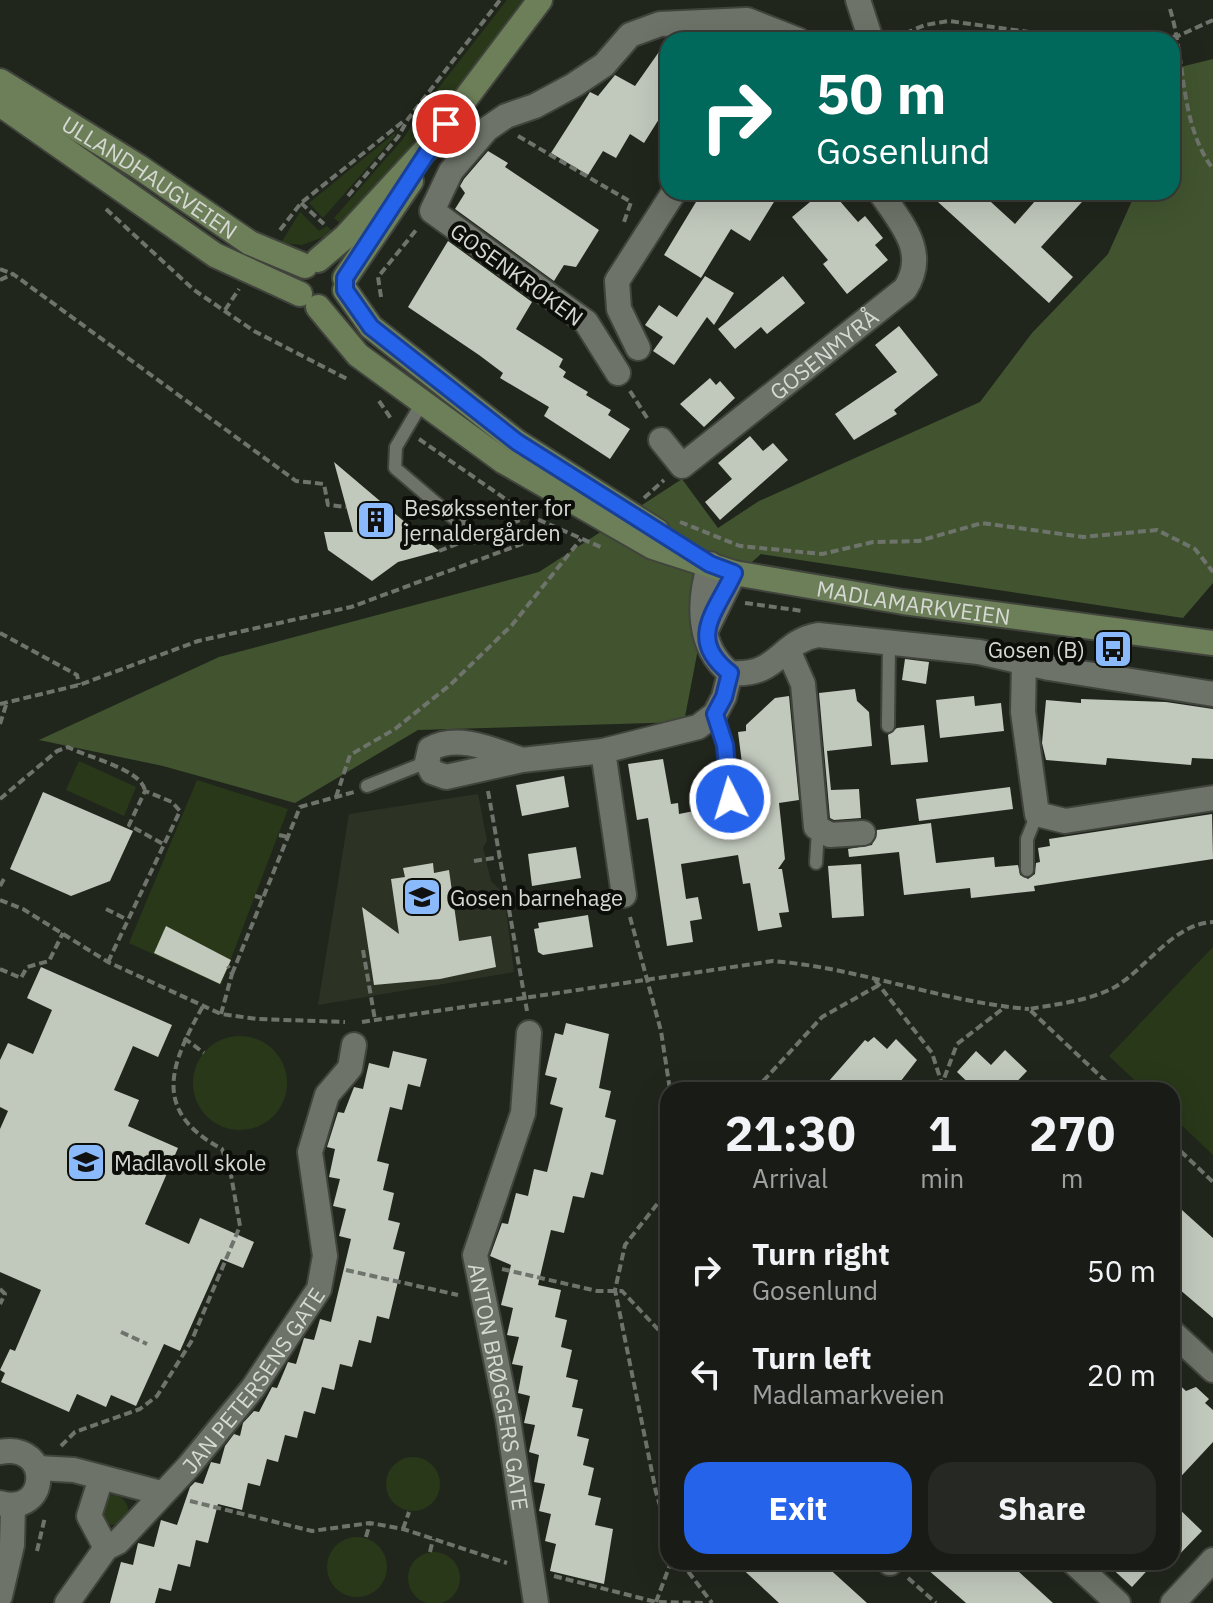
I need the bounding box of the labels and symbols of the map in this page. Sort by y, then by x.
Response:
pin [412,90,480,158]
street label: ULLANDHAUGVEIEN [57,109,244,245]
street label: GOSENKROKEN [445,216,589,332]
street label: GOSENMYRÅ [763,302,884,406]
place label: Besøkssenter for jernaldergården [404,493,571,547]
building icon: Besøkssenter for jernaldergården [355,499,397,541]
street label: MADLAMARKVEIEN [815,573,1012,631]
bus stop icon: Gosen (B) [1092,628,1134,670]
place label: Gosen (B) [988,635,1085,664]
position arrow [688,757,772,841]
school or university icon: Gosen barnehage [401,876,443,918]
place label: Gosen barnehage [450,883,623,912]
school or university icon: Madlavoll skole [65,1141,107,1183]
place label: Madlavoll skole [114,1148,266,1177]
street label: ANTON BRØGGERS GATE [462,1260,536,1512]
street label: JAN PETERSENS GATE [175,1281,331,1479]

